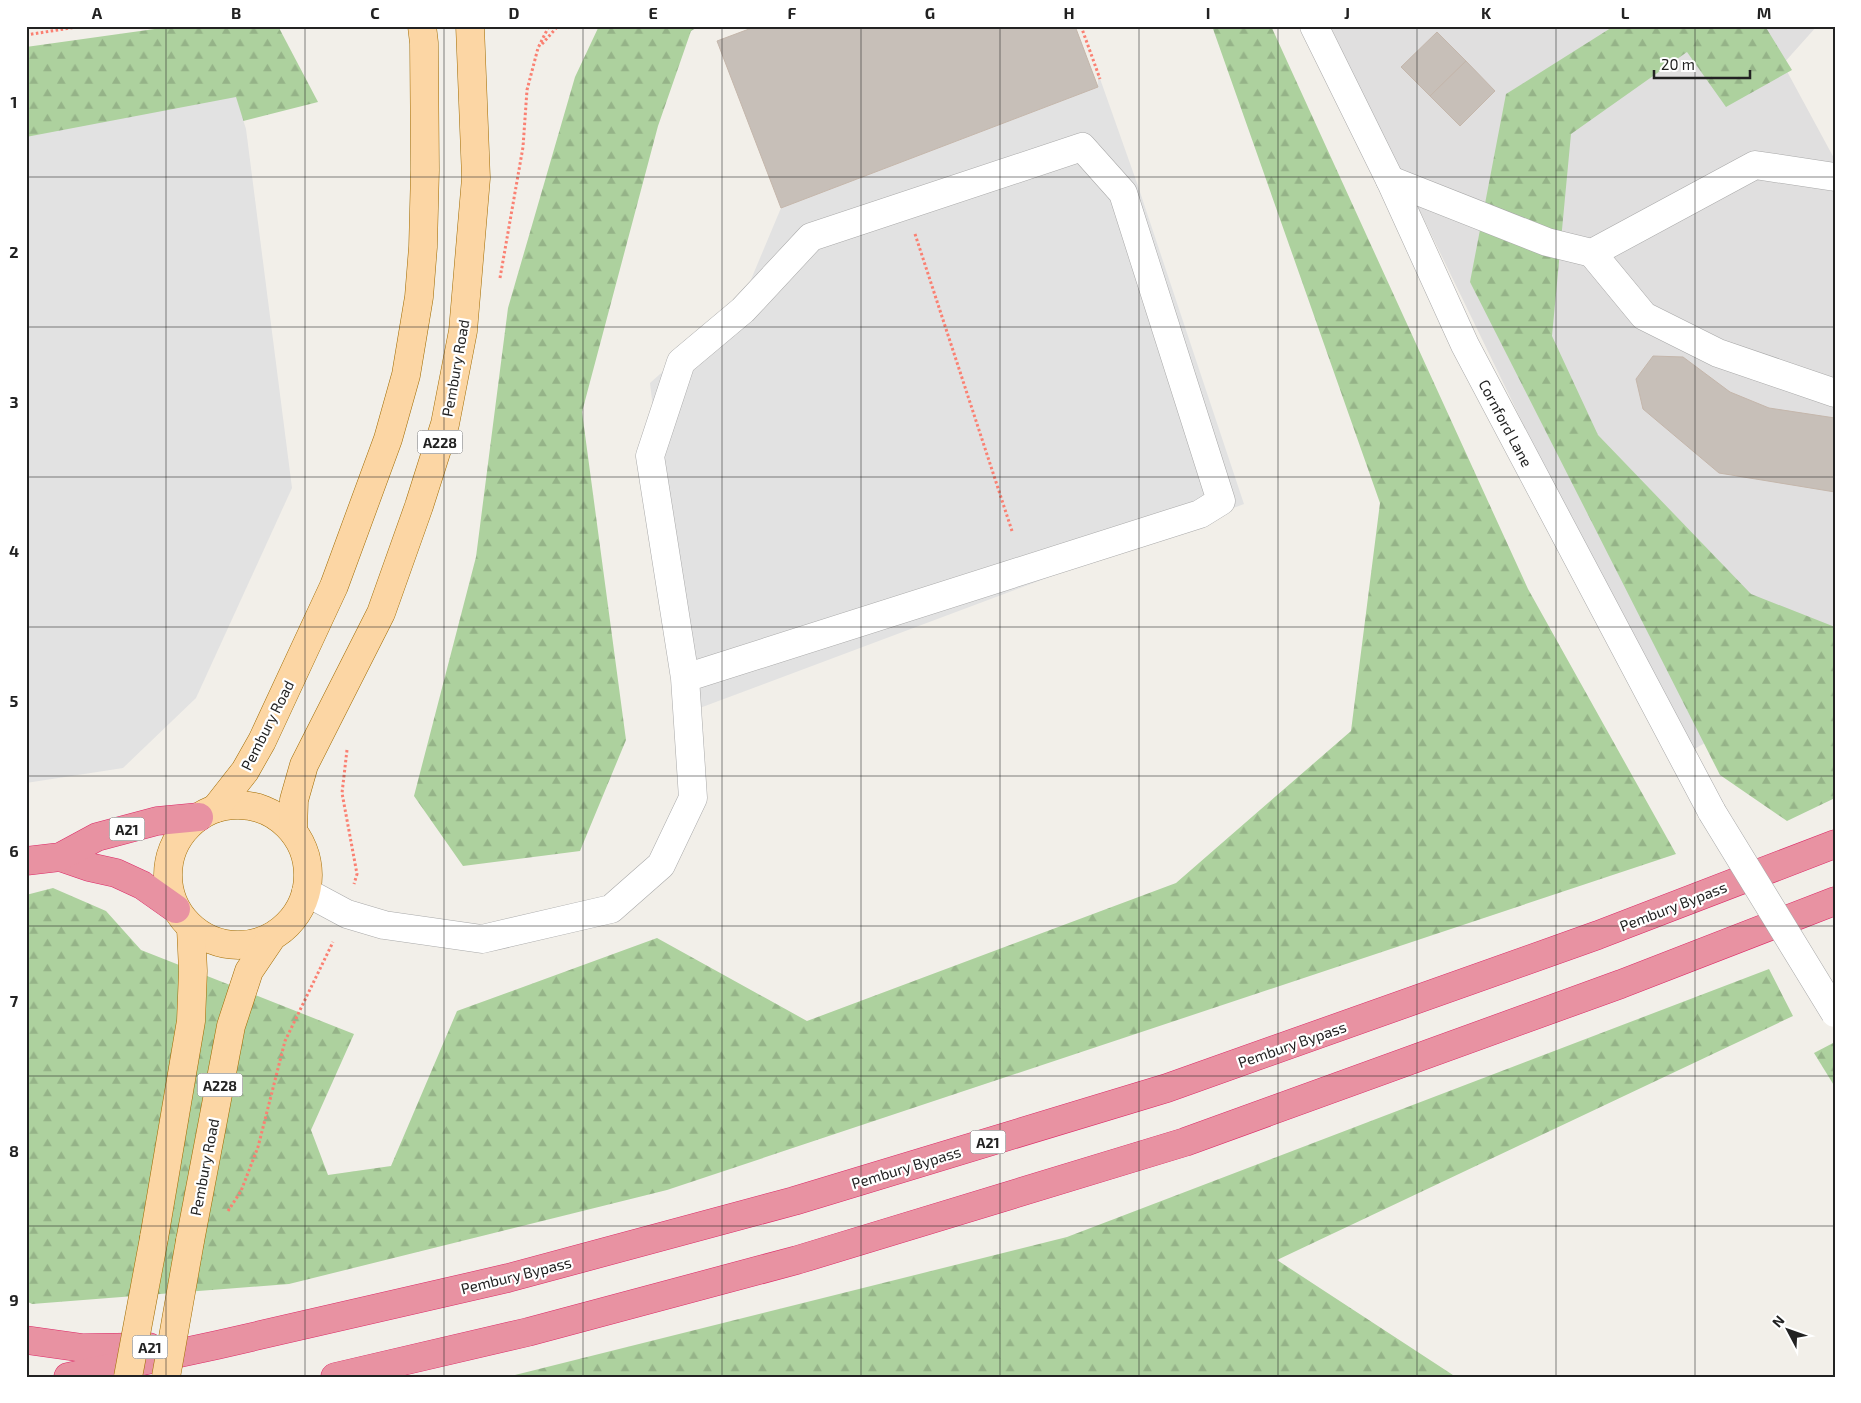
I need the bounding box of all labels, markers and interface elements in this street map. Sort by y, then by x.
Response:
text: A [92,3,103,22]
text: B [231,3,241,22]
text: C [370,3,380,22]
text: D [509,3,520,22]
text: E [648,3,658,22]
text: F [788,3,797,22]
text: G [925,3,935,22]
text: H [1063,3,1075,22]
text: I [1206,3,1210,22]
text: J [1344,3,1350,22]
text: K [1481,3,1492,22]
text: L [1621,3,1630,22]
text: M [1757,3,1771,22]
scale bar [1654,48,1750,80]
text: 20 m [1661,55,1695,73]
text: 1 [11,92,17,111]
text: 2 [9,242,19,261]
street label: Pembury Road [438,318,472,418]
street label: Cornford Lane [1475,376,1537,470]
text: 3 [9,392,19,411]
road number: A228 [418,431,462,454]
text: 4 [9,541,19,560]
street label: Pembury Road [237,677,297,773]
text: 5 [10,691,19,710]
road number: A21 [110,818,144,841]
text: 6 [9,841,19,860]
street label: Pembury Bypass [1617,877,1729,935]
text: 7 [10,991,19,1010]
street label: Pembury Bypass [1235,1017,1349,1071]
road number: A228 [198,1074,242,1096]
street label: Pembury Road [186,1117,222,1217]
road number: A21 [970,1130,1006,1154]
text: 8 [9,1141,19,1160]
street label: Pembury Bypass [849,1142,963,1192]
street label: Pembury Bypass [459,1253,573,1297]
text: 9 [9,1290,19,1309]
north arrow [1764,1306,1814,1356]
text: N [1768,1312,1788,1331]
road number: A21 [132,1335,168,1358]

